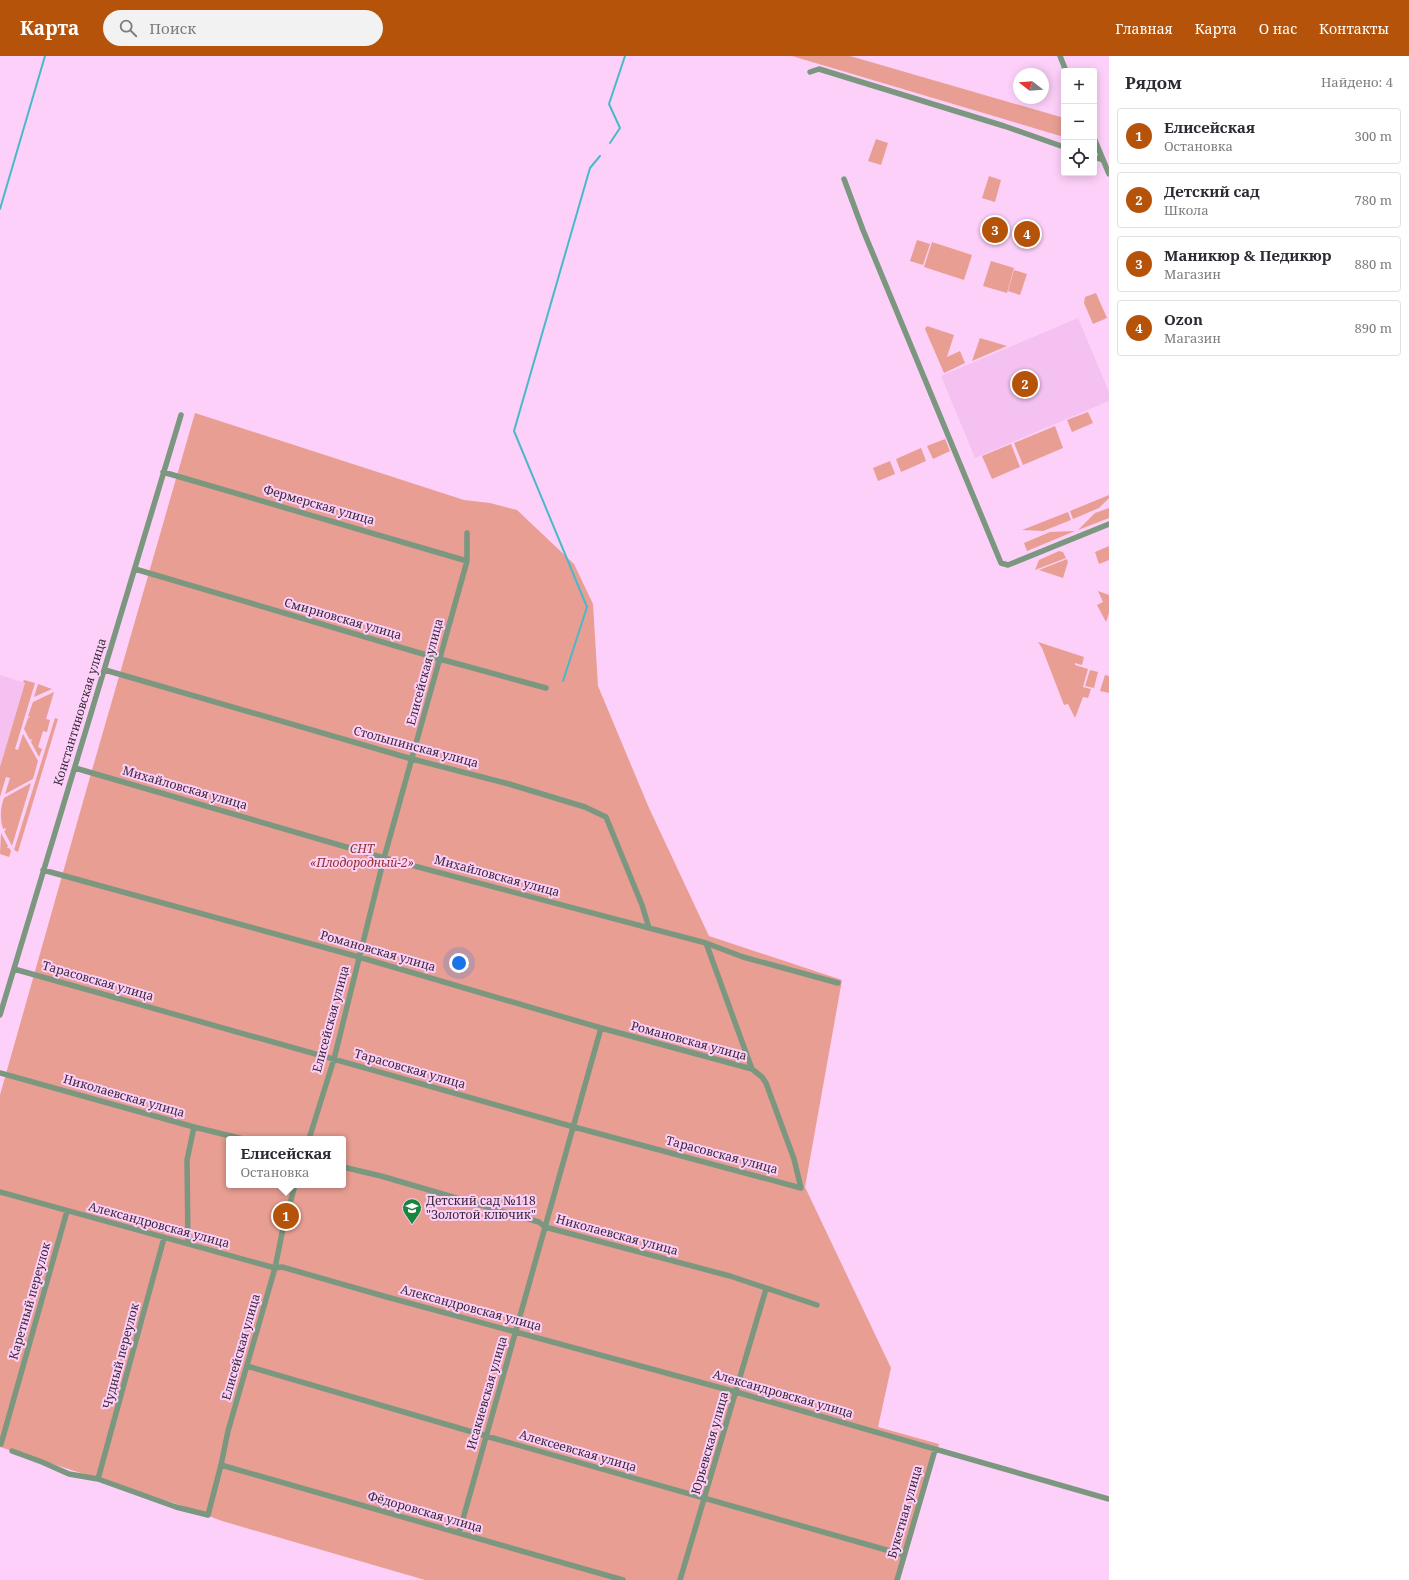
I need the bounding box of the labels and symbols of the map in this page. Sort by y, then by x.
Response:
north arrow [1013,68,1049,104]
pin: 3 [982,215,1008,245]
pin: 4 [1014,219,1040,249]
pin: 2 [1012,369,1038,399]
street label: Фермерская улица [261,480,377,529]
street label: Смирновская улица [282,594,404,643]
street label: Елисейская улица [402,616,447,727]
street label: Константиновская улица [49,636,110,788]
street label: Столыпинская улица [352,722,481,771]
street label: Михайловская улица [121,762,250,814]
park label: СНТ «Плодородный-2» [310,840,414,871]
street label: Михайловская улица [433,851,562,900]
street label: Романовская улица [318,926,438,975]
your location [449,953,469,973]
street label: Тарасовская улица [40,956,156,1005]
street label: Елисейская улица [308,963,353,1074]
street label: Романовская улица [629,1017,749,1064]
street label: Тарасовская улица [352,1044,468,1093]
street label: Николаевская улица [61,1070,187,1121]
street label: Тарасовская улица [664,1131,780,1178]
place label: Детский сад №118 "Золотой ключик" [426,1192,536,1223]
street label: Александровская улица [87,1197,232,1252]
school or university icon: Детский сад №118 "Золотой ключик" [401,1197,423,1225]
pin: 1 [273,1201,299,1231]
street label: Николаевская улица [554,1210,680,1259]
street label: Каретный переулок [5,1239,55,1362]
street label: Александровская улица [399,1280,544,1335]
street label: Елисейская улица [217,1291,264,1402]
street label: Чудный переулок [98,1300,143,1411]
street label: Исакиевская улица [462,1334,511,1452]
street label: Александровская улица [711,1365,856,1422]
street label: Юрьевская улица [687,1389,732,1496]
street label: Алексеевская улица [517,1426,639,1475]
street label: Букетная улица [883,1463,926,1560]
street label: Фёдоровская улица [366,1487,485,1536]

